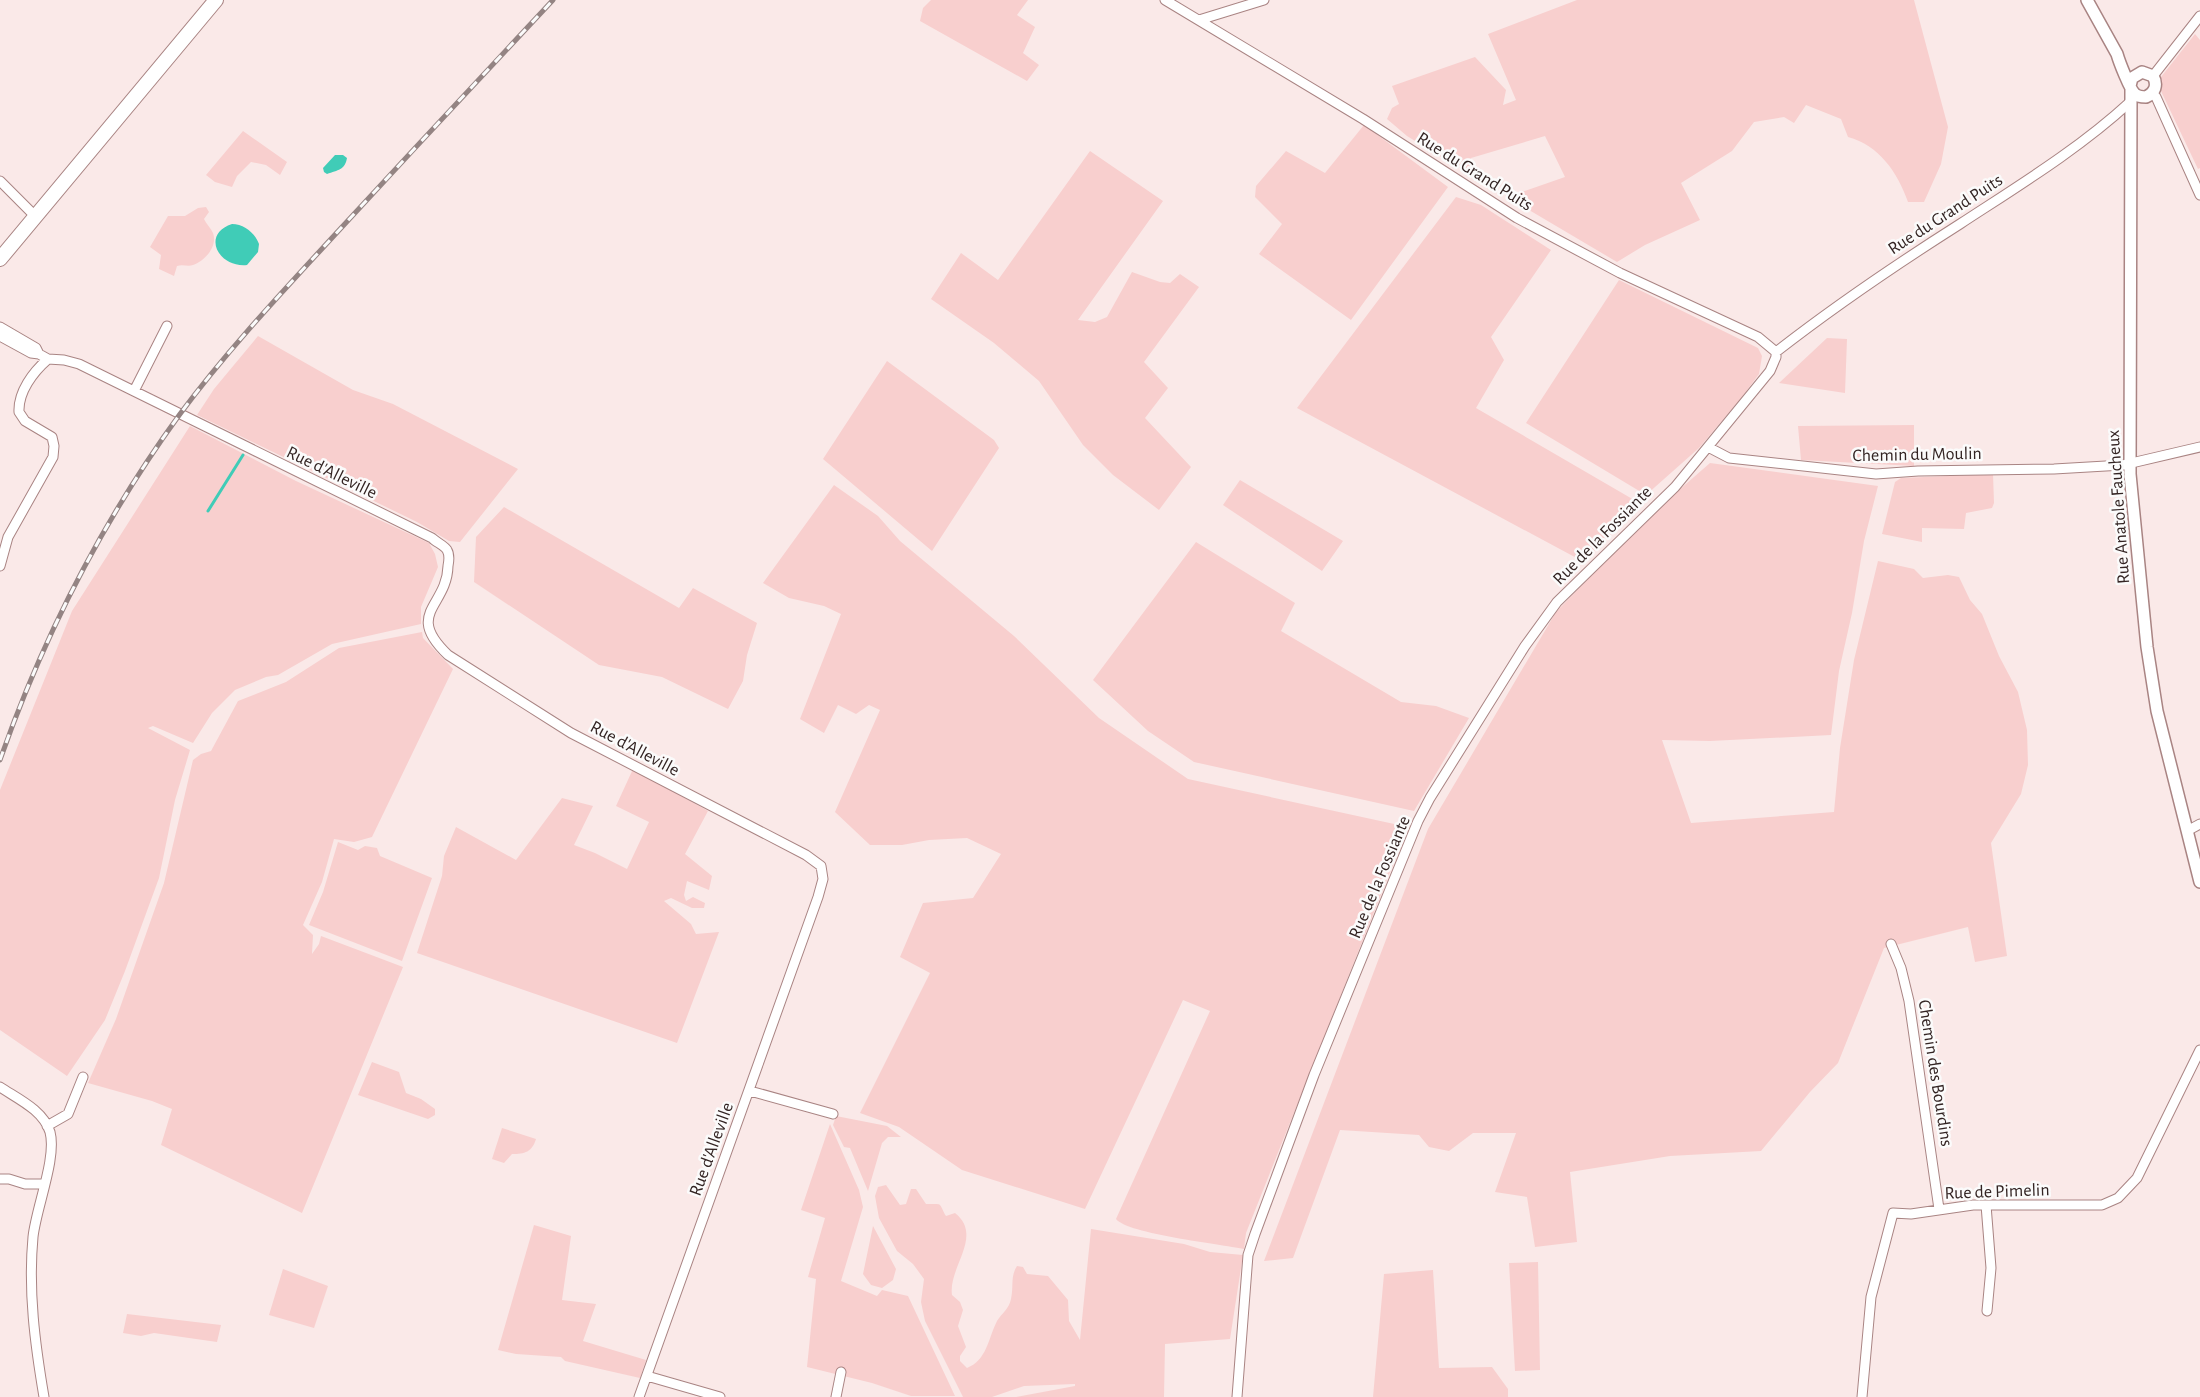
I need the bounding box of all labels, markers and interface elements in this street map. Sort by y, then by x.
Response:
street label: Rue du Grand Puits [1414,129,1535,215]
street label: Rue du Grand Puits [1885,171,2006,258]
street label: Rue Anatole Faucheux [2105,429,2133,585]
street label: Rue d'Alleville [284,443,380,502]
street label: Chemin du Moulin [1852,445,1982,465]
street label: Rue de la Fossiante [1550,483,1655,588]
street label: Rue d'Alleville [587,718,682,780]
street label: Rue de la Fossiante [1346,813,1414,941]
street label: Chemin des Bourdins [1915,999,1955,1148]
street label: Rue d'Alleville [687,1100,737,1198]
street label: Rue de Pimelin [1944,1181,2050,1203]

